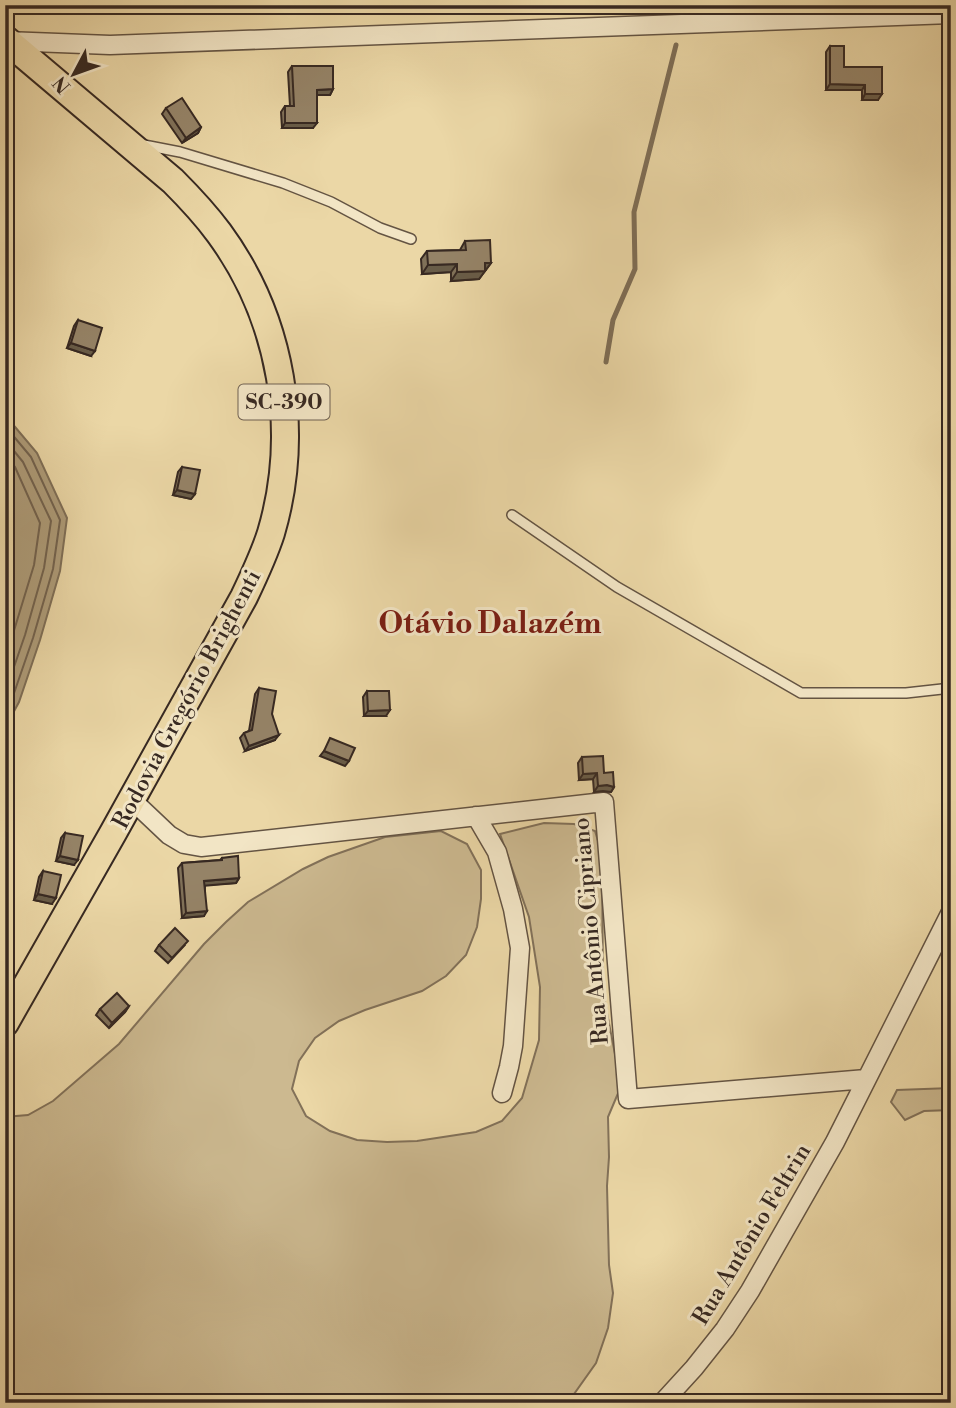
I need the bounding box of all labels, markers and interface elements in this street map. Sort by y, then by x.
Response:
north arrow [38,38,108,108]
text: N [48,71,76,98]
road number: SC-390 [238,384,330,420]
street label: Rodovia Gregório Brighenti [107,565,267,834]
district label: Otávio Dalazém [378,605,602,643]
street label: Rua Antônio Cipriano [567,816,615,1045]
street label: Rua Antônio Feltrin [687,1139,817,1330]

